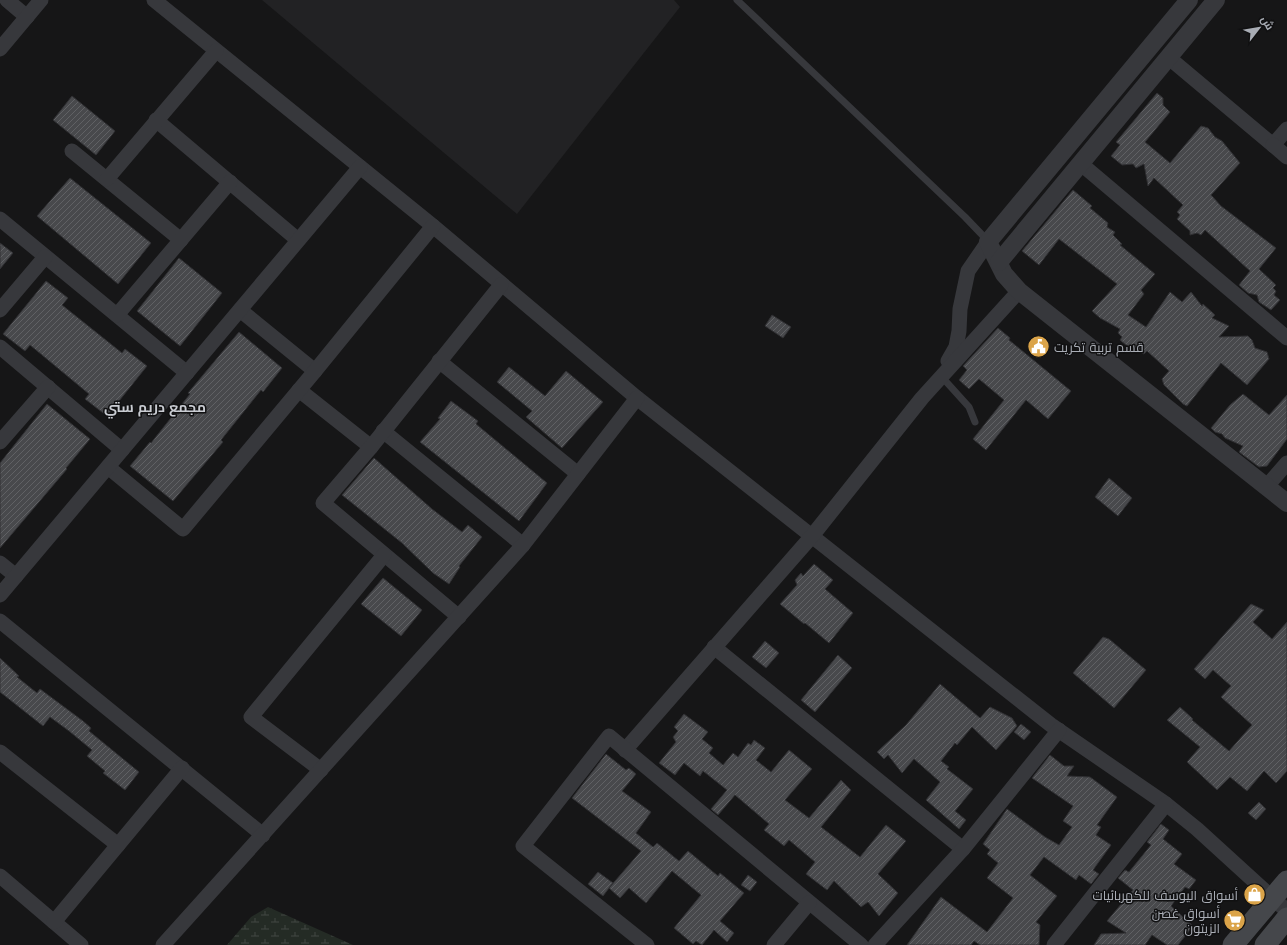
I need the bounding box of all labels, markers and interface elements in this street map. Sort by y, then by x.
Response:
north arrow [1239,8,1279,48]
text: ش [1258,14,1276,33]
public building icon: قسم تربية تكريت [1026,334,1052,360]
place label: قسم تربية تكريت [1054,340,1144,357]
district label: مجمع دريم ستي [104,399,206,419]
shop icon: أسواق اليوسف للكهربائيات [1241,882,1267,908]
place label: أسواق اليوسف للكهربائيات [1092,887,1238,903]
place label: أسواق غصن الزيتون [1152,905,1221,936]
supermarket icon: أسواق غصن الزيتون [1222,907,1248,933]

